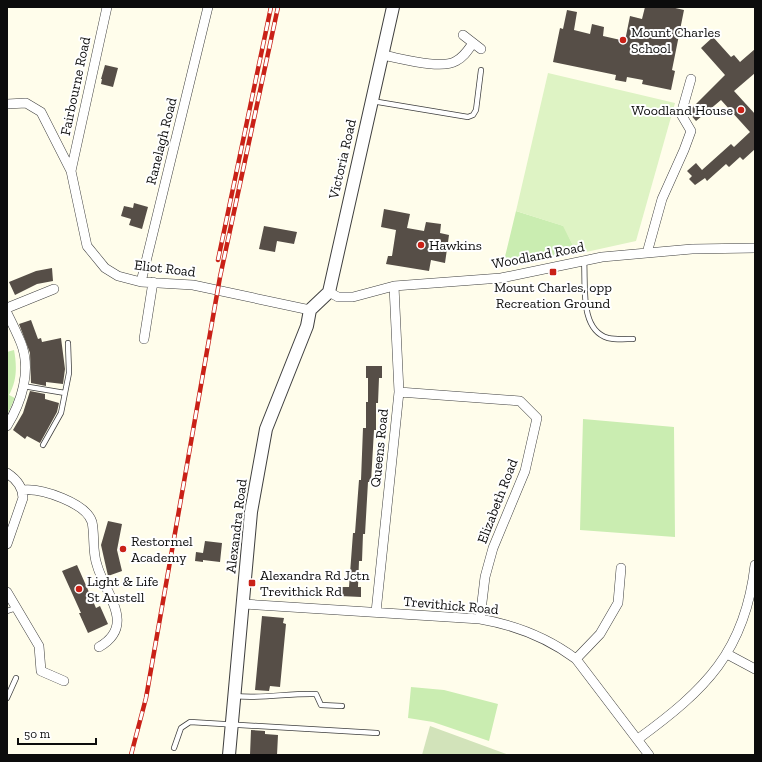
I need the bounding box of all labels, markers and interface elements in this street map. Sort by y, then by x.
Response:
place label: Mount Charles School [631,24,720,57]
street label: Fairbourne Road [57,35,94,137]
marker: Mount Charles School [618,35,628,45]
street label: Ranelagh Road [142,96,181,186]
place label: Woodland House [631,102,733,119]
marker: Woodland House [736,105,746,115]
street label: Victoria Road [325,117,360,202]
place label: Hawkins [429,237,482,254]
street label: Woodland Road [490,238,586,273]
marker: Hawkins [416,240,426,250]
street label: Eliot Road [133,256,197,281]
marker: Mount Charles, opp Recreation Ground [548,267,558,277]
place label: Mount Charles, opp Recreation Ground [494,279,612,312]
street label: Queens Road [367,408,392,488]
street label: Elizabeth Road [474,456,522,546]
street label: Alexandra Road [222,478,251,574]
place label: Restormel Academy [131,533,193,566]
marker: Restormel Academy [118,544,128,554]
place label: Alexandra Rd Jctn Trevithick Rd [260,567,370,600]
place label: Light & Life St Austell [87,573,159,606]
marker: Alexandra Rd Jctn Trevithick Rd [247,578,257,588]
marker: Light & Life St Austell [74,584,84,594]
street label: Trevithick Road [403,593,500,618]
scale bar [18,720,96,746]
text: 50 m [24,727,51,741]

